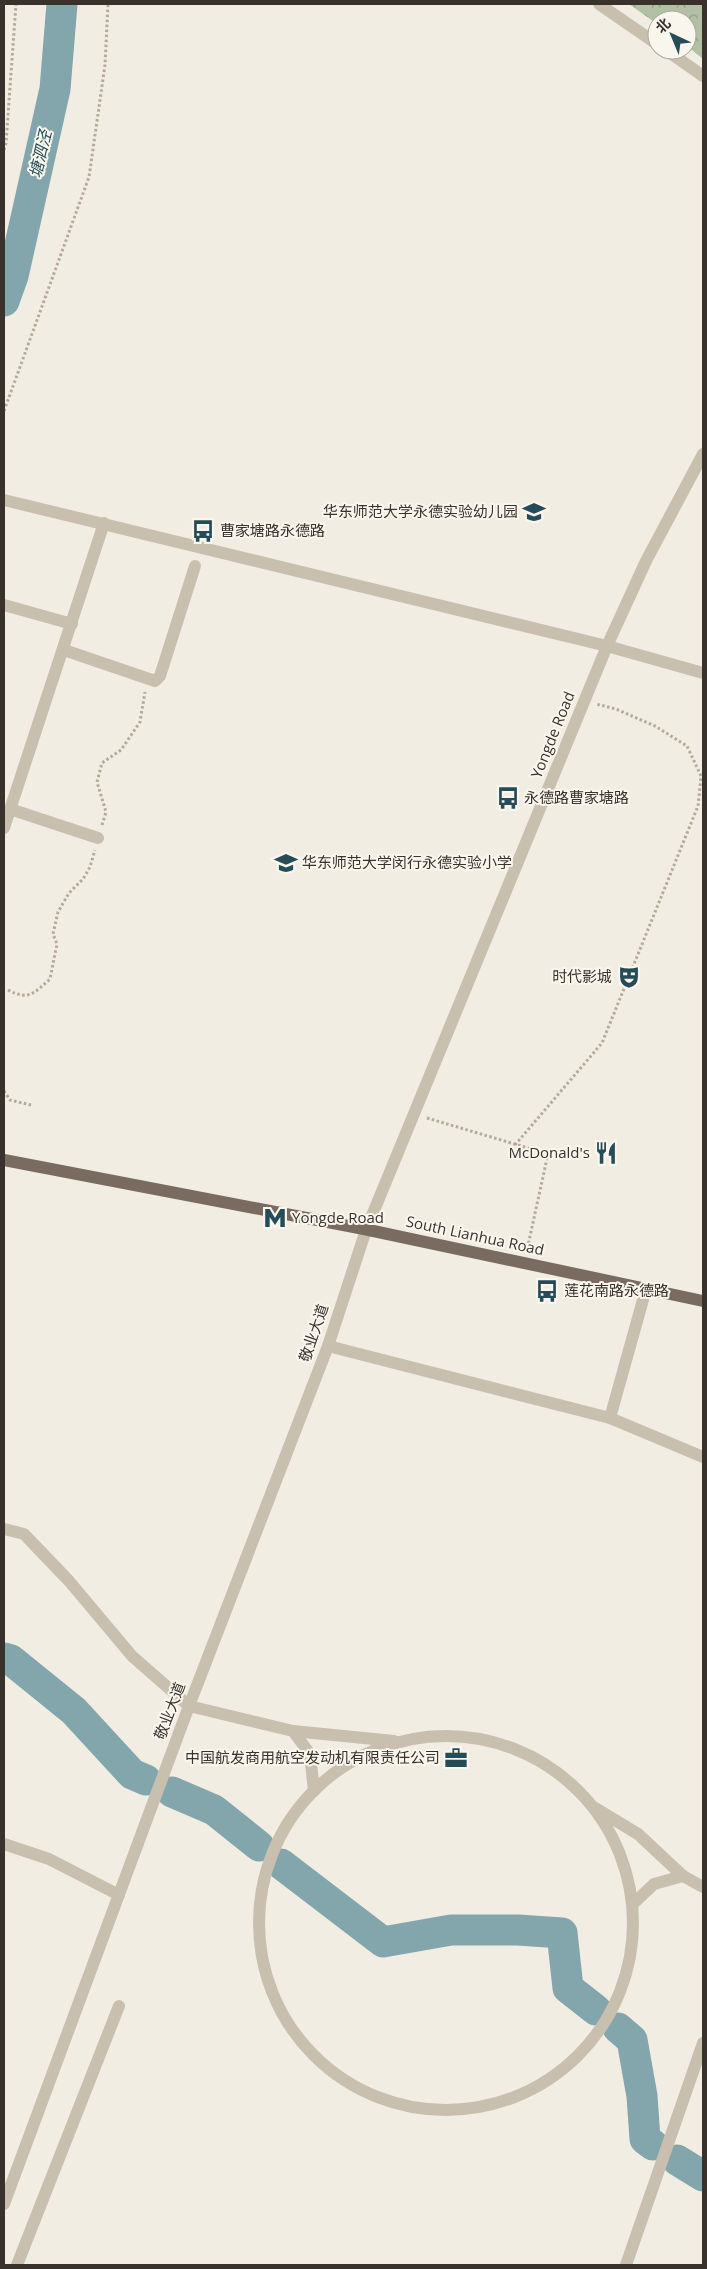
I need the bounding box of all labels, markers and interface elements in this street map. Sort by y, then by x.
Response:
north arrow [647,10,697,60]
text: 北 [651,14,674,37]
water label: 塘泗泾 [24,126,57,180]
school or university icon: 华东师范大学永德实验幼儿园 [521,499,547,525]
place label: 华东师范大学永德实验幼儿园 [323,501,518,521]
bus stop icon: 曹家塘路永德路 [190,518,216,544]
place label: 曹家塘路永德路 [220,520,325,540]
street label: Yongde Road [526,688,579,781]
bus stop icon: 永德路曹家塘路 [495,785,521,811]
place label: 永德路曹家塘路 [524,787,629,807]
school or university icon: 华东师范大学闵行永德实验小学 [273,850,299,876]
place label: 华东师范大学闵行永德实验小学 [302,852,512,872]
theatre icon: 时代影城 [616,964,642,990]
place label: 时代影城 [552,966,612,986]
restaurant icon: McDonald's [593,1140,619,1166]
place label: McDonald's [508,1142,590,1162]
metro station icon: Yongde Road [262,1205,288,1231]
place label: Yongde Road [292,1207,384,1227]
street label: South Lianhua Road [404,1211,546,1259]
bus stop icon: 莲花南路永德路 [534,1278,560,1304]
place label: 莲花南路永德路 [564,1280,669,1300]
street label: 敬业大道 [294,1301,332,1364]
street label: 敬业大道 [149,1679,189,1742]
office icon: 中国航发商用航空发动机有限责任公司 [443,1745,469,1771]
place label: 中国航发商用航空发动机有限责任公司 [185,1747,440,1767]

